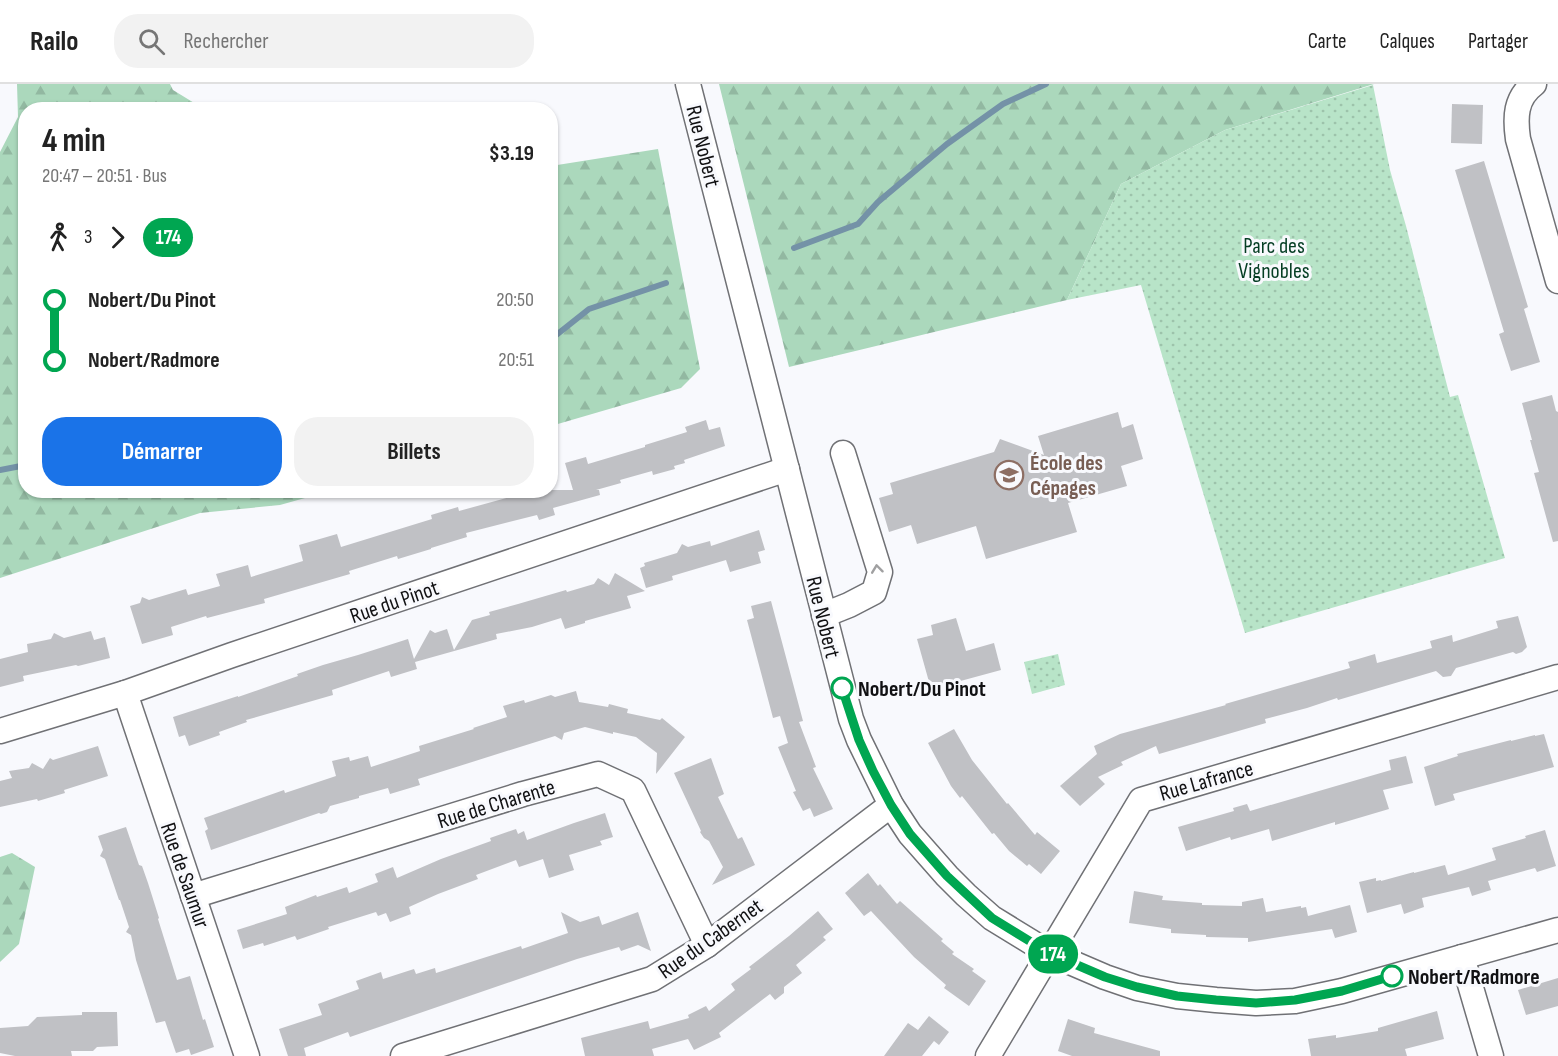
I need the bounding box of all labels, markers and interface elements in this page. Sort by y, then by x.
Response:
search box [114,14,534,68]
text: Railo [30,25,78,58]
icon: search [135,25,168,58]
text: Rechercher [183,28,269,55]
text: Carte [1308,29,1347,54]
text: Calques [1380,29,1435,54]
text: Partager [1468,29,1528,54]
street label: Rue Nobert [679,103,726,190]
text: 4 min [42,121,106,161]
text: $3.19 [489,140,534,167]
text: 20:47 – 20:51 · Bus [42,164,167,188]
icon: walk [42,221,75,254]
icon: forward [101,221,134,254]
text: 3 [84,225,92,249]
text: 174 [155,225,181,250]
park label: Parc des Vignobles [1238,233,1310,285]
text: Nobert/Du Pinot [88,287,216,314]
text: 20:50 [496,288,534,312]
text: Nobert/Radmore [88,347,220,374]
text: 20:51 [498,348,534,372]
button: Démarrer [42,417,282,486]
button: Billets [294,417,534,486]
place label: École des Cépages [1030,450,1103,502]
school or university icon: École des Cépages [993,459,1025,491]
one-way arrow [871,564,883,574]
street label: Rue Nobert [799,574,846,661]
street label: Rue du Pinot [347,575,443,630]
place label: Nobert/Du Pinot [858,676,986,703]
marker: Nobert/Du Pinot [831,677,853,699]
street label: Rue Lafrance [1157,755,1256,808]
street label: Rue de Charente [434,774,558,835]
street label: Rue de Saumur [154,819,215,932]
street label: Rue du Cabernet [653,893,769,985]
line badge: 174 [1018,934,1088,974]
text: 174 [1040,942,1066,967]
place label: Nobert/Radmore [1408,964,1540,991]
marker: Nobert/Radmore [1381,965,1403,987]

